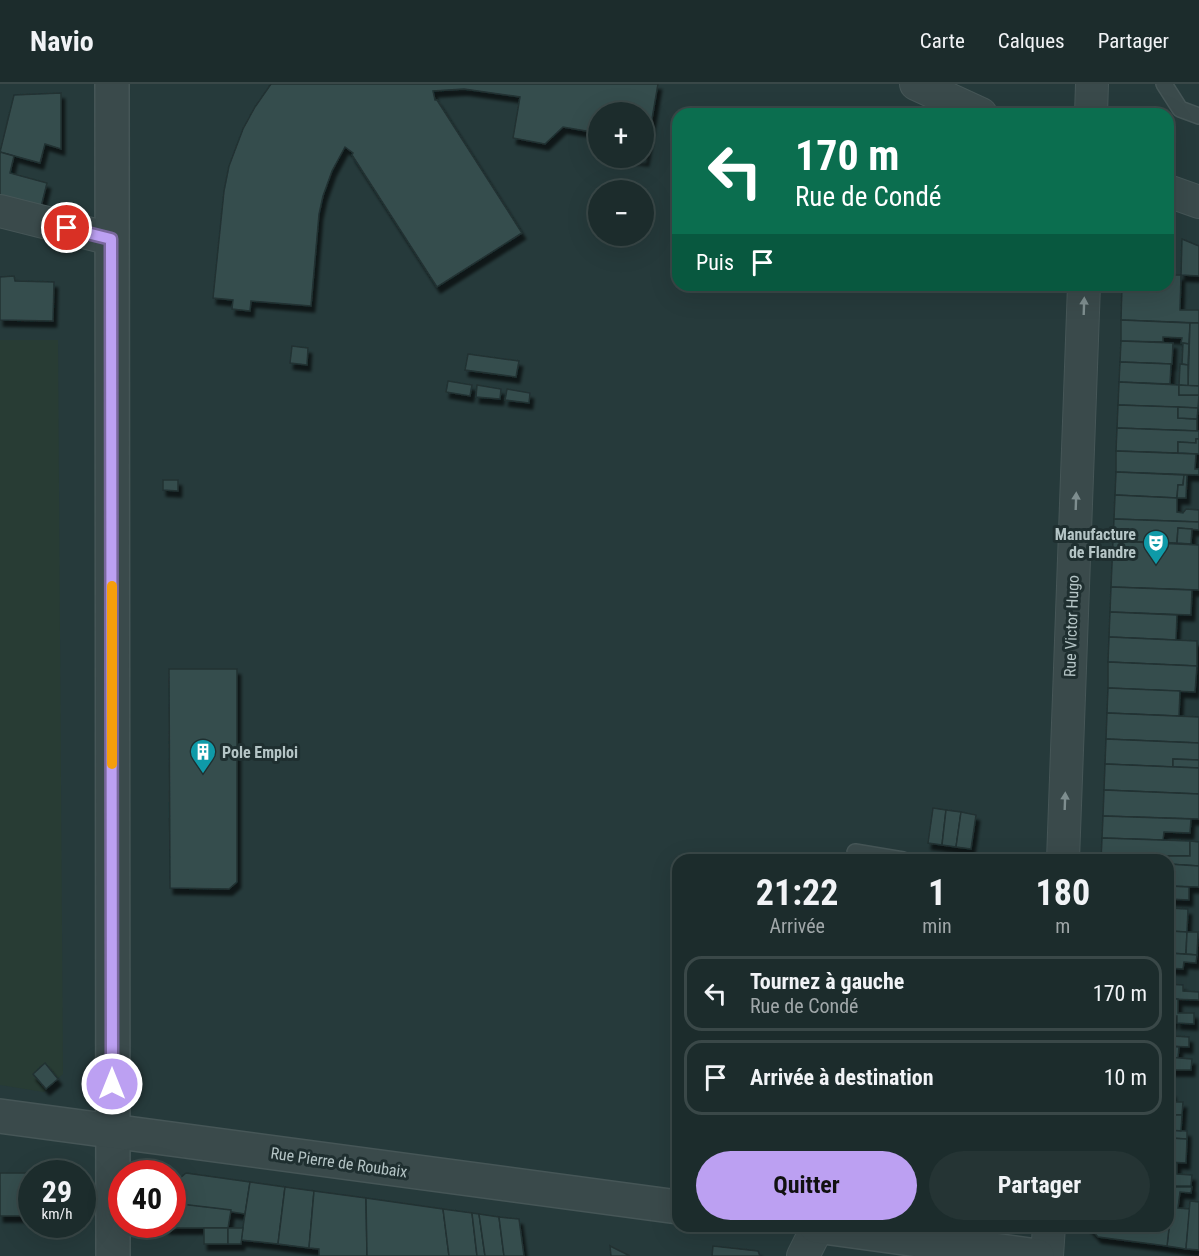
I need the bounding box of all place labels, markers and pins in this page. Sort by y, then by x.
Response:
pin [41,202,92,253]
place label: Manufacture de Flandre [1055,525,1136,562]
theatre icon: Manufacture de Flandre [1141,528,1171,566]
building icon: Pole Emploi [188,737,218,775]
place label: Pole Emploi [222,743,298,762]

